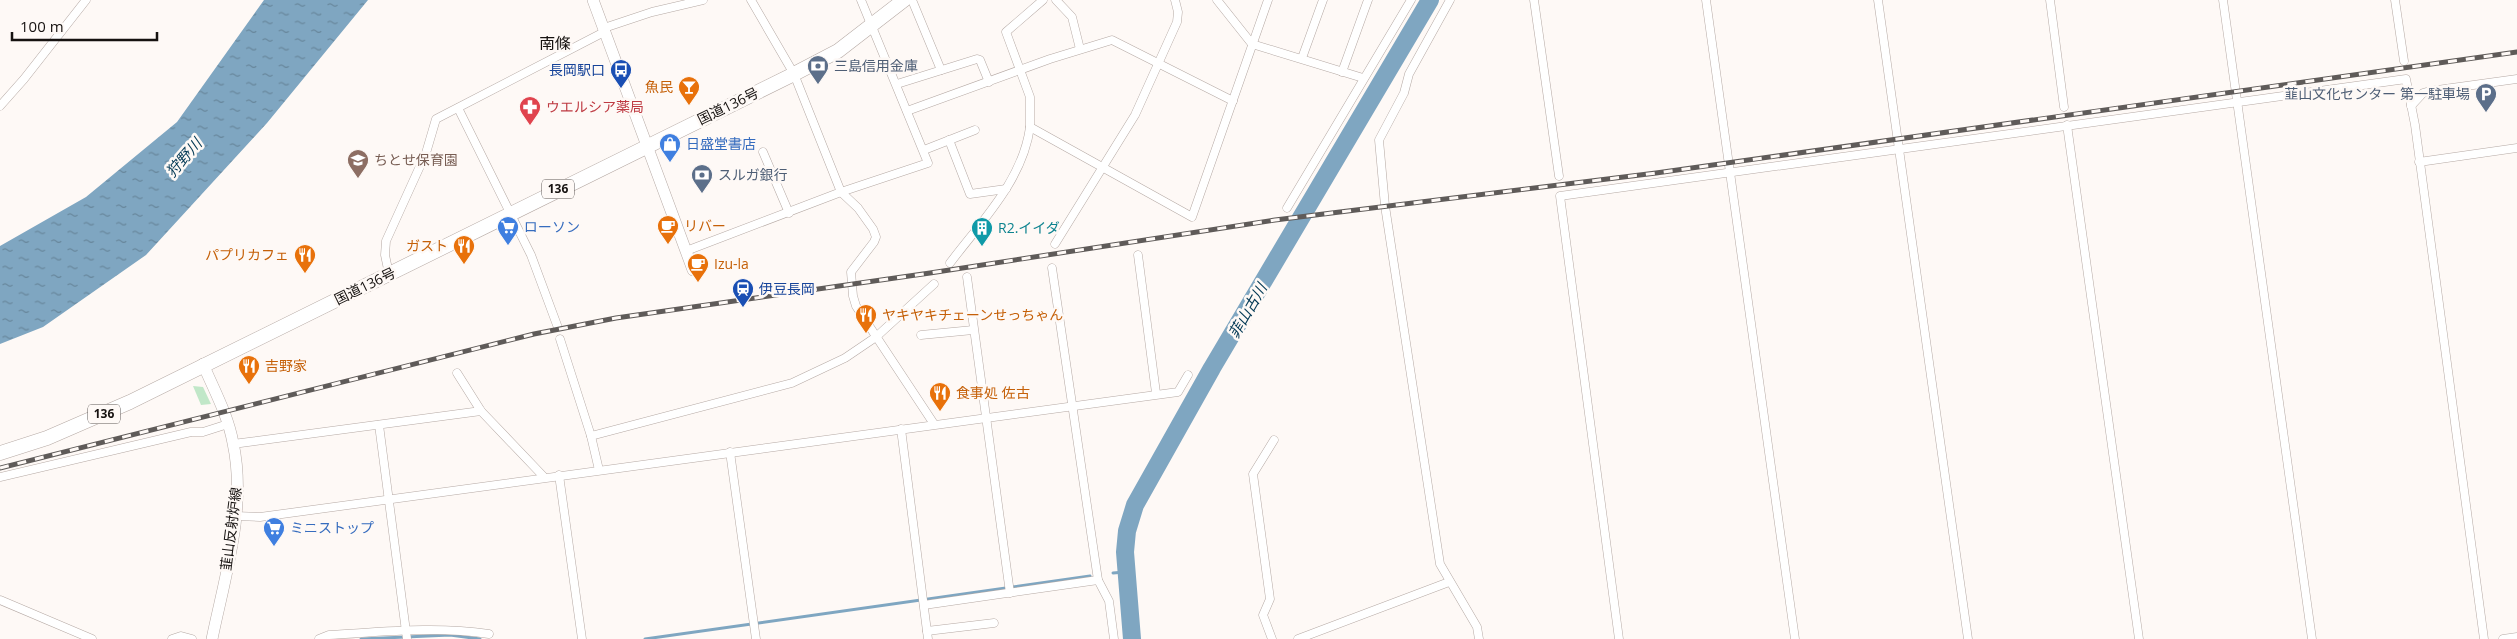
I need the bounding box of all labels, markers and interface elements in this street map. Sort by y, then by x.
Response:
scale bar [12,10,158,42]
text: 100 m [20,16,64,36]
district label: 南條 [539,32,571,54]
bank icon: 三島信用金庫 [806,54,830,85]
place label: 三島信用金庫 [834,56,918,75]
bus stop icon: 長岡駅口 [609,58,633,89]
place label: 長岡駅口 [549,60,605,79]
bar icon: 魚民 [677,75,701,106]
place label: 魚民 [645,77,673,96]
parking icon: 韮山文化センター 第一駐車場 [2474,82,2498,113]
street label: 国道136号 [694,83,762,129]
place label: 韮山文化センター 第一駐車場 [2284,84,2470,103]
pharmacy icon: ウエルシア薬局 [518,95,542,126]
place label: ウエルシア薬局 [546,97,644,116]
water label: 狩野川 [161,132,207,181]
shop icon: 日盛堂書店 [658,132,682,163]
place label: 日盛堂書店 [686,134,756,153]
school or university icon: ちとせ保育園 [346,148,370,179]
place label: ちとせ保育園 [374,150,458,169]
bank icon: スルガ銀行 [690,163,714,194]
place label: スルガ銀行 [718,165,788,184]
road number: 136 [542,180,574,198]
cafe icon: リバー [656,214,680,245]
supermarket icon: ローソン [496,215,520,246]
place label: リバー [684,216,726,235]
building icon: R2.イイダ [970,216,994,247]
place label: ローソン [524,217,580,236]
place label: R2.イイダ [998,218,1060,237]
restaurant icon: ガスト [452,234,476,265]
place label: ガスト [406,236,448,255]
restaurant icon: パプリカフェ [293,243,317,274]
place label: パプリカフェ [205,245,289,264]
cafe icon: Izu-la [686,252,710,283]
place label: Izu-la [714,254,749,273]
street label: 国道136号 [331,263,399,309]
station icon: 伊豆長岡 [731,277,755,308]
water label: 菲山古川 [1223,278,1272,341]
place label: 伊豆長岡 [759,279,815,298]
restaurant icon: ヤキヤキチェーンせっちゃん [854,303,878,334]
place label: ヤキヤキチェーンせっちゃん [882,305,1063,324]
restaurant icon: 吉野家 [237,354,261,385]
place label: 吉野家 [265,356,307,375]
restaurant icon: 食事処 佐古 [928,381,952,412]
place label: 食事処 佐古 [956,383,1030,402]
road number: 136 [88,404,120,424]
street label: 韮山反射炉線 [216,486,245,572]
supermarket icon: ミニストップ [262,516,286,547]
place label: ミニストップ [290,518,374,537]

